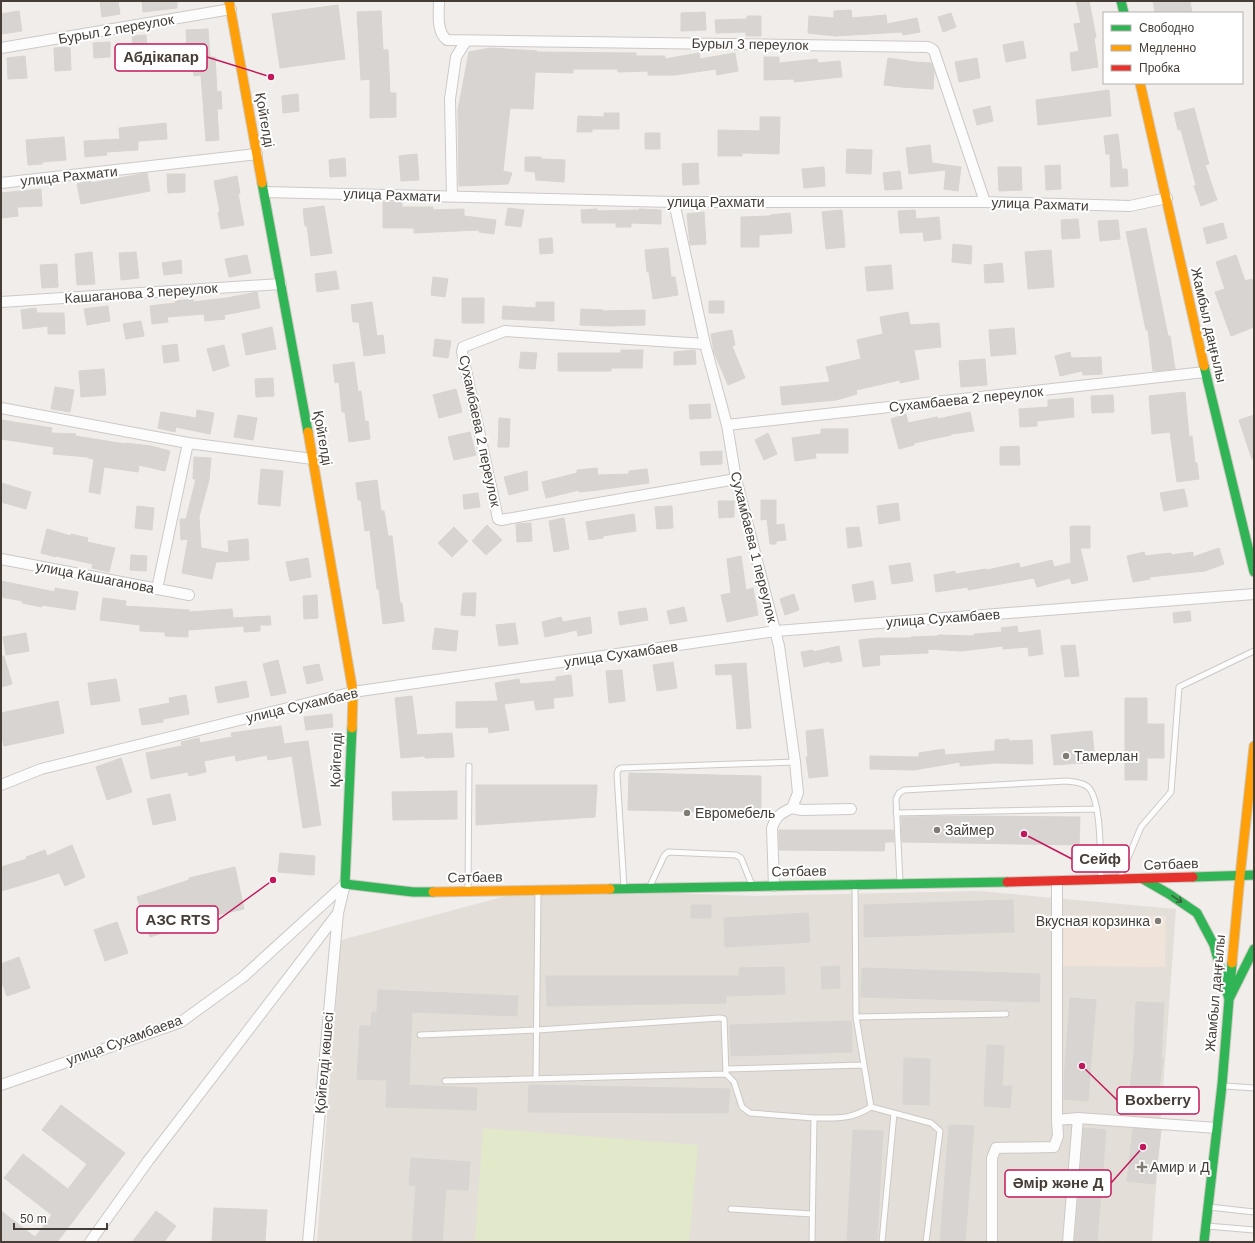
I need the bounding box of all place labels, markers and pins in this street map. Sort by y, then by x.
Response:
callout: Абдiкапар [115,44,207,71]
place label: Тамерлан [1074,748,1138,764]
marker: Тамерлан [1061,751,1071,761]
place label: Евромебель [695,805,775,821]
marker: Евромебель [682,808,692,818]
place label: Займер [945,822,994,838]
marker: Займер [932,825,942,835]
callout: Сейф [1072,845,1129,872]
callout: АЗС RTS [137,906,218,933]
place label: Вкусная корзинка [1036,913,1150,929]
marker: Вкусная корзинка [1153,916,1163,926]
callout: Boxberry [1117,1087,1199,1114]
place label: Амир и Д [1150,1159,1210,1175]
marker: Амир и Д [1137,1162,1147,1172]
callout: Әмір және Д [1005,1170,1111,1197]

